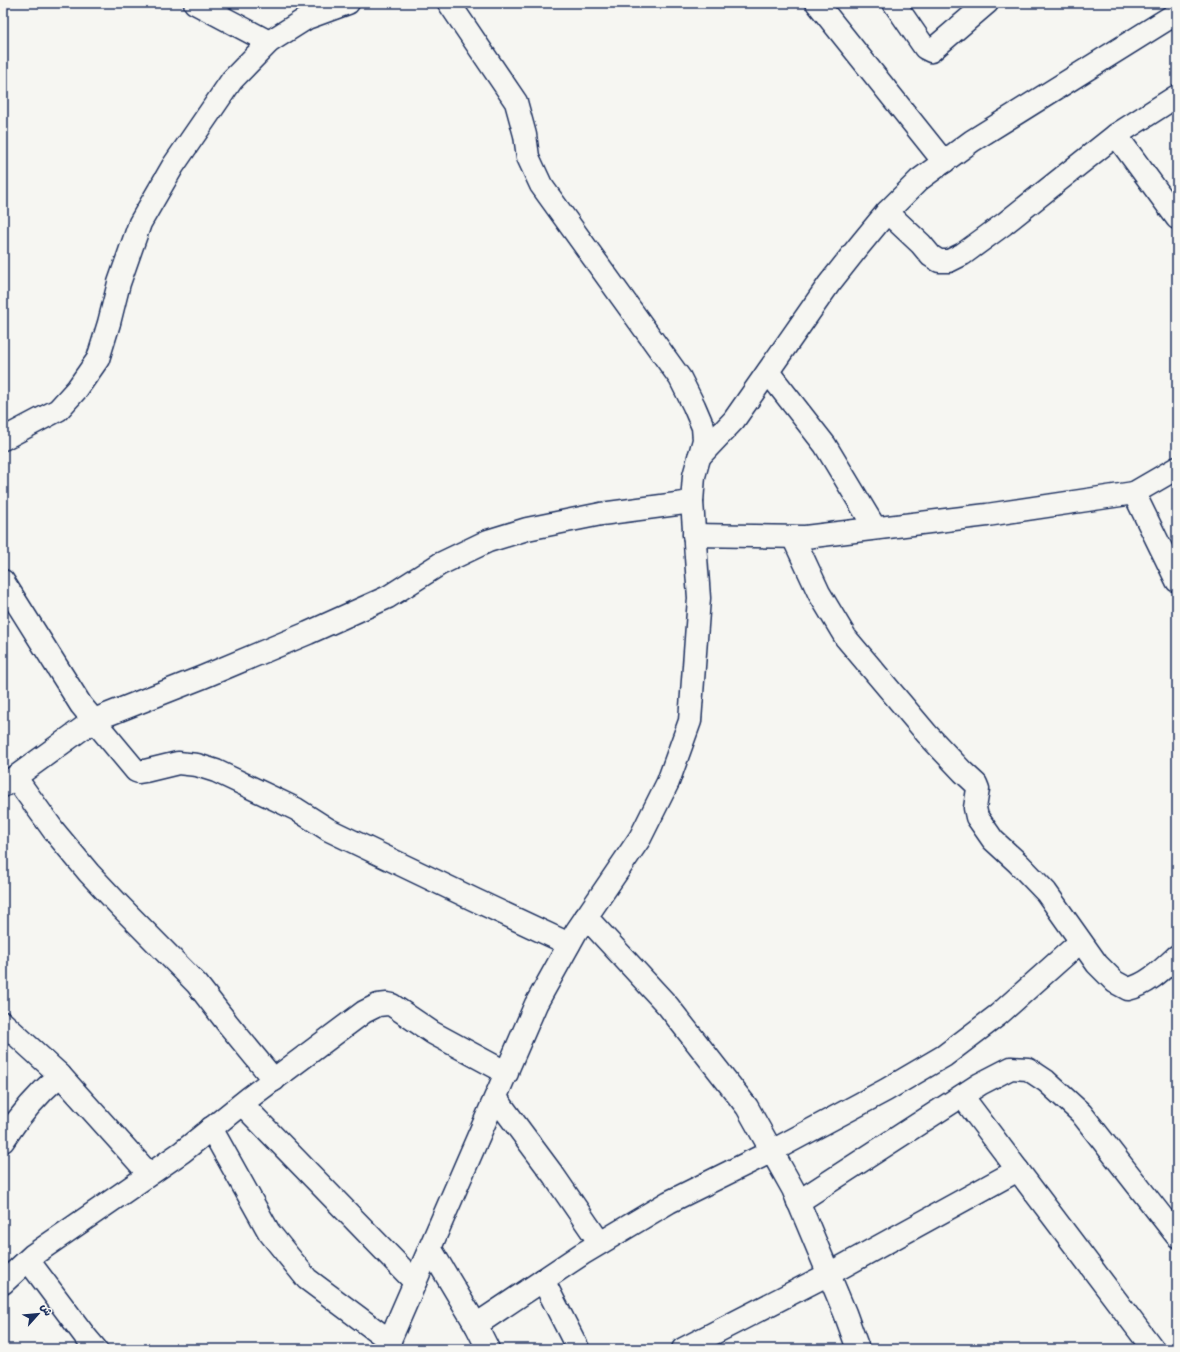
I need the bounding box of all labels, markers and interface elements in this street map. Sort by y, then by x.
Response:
north arrow [18,1294,58,1334]
text: ش [37,1301,56,1318]

